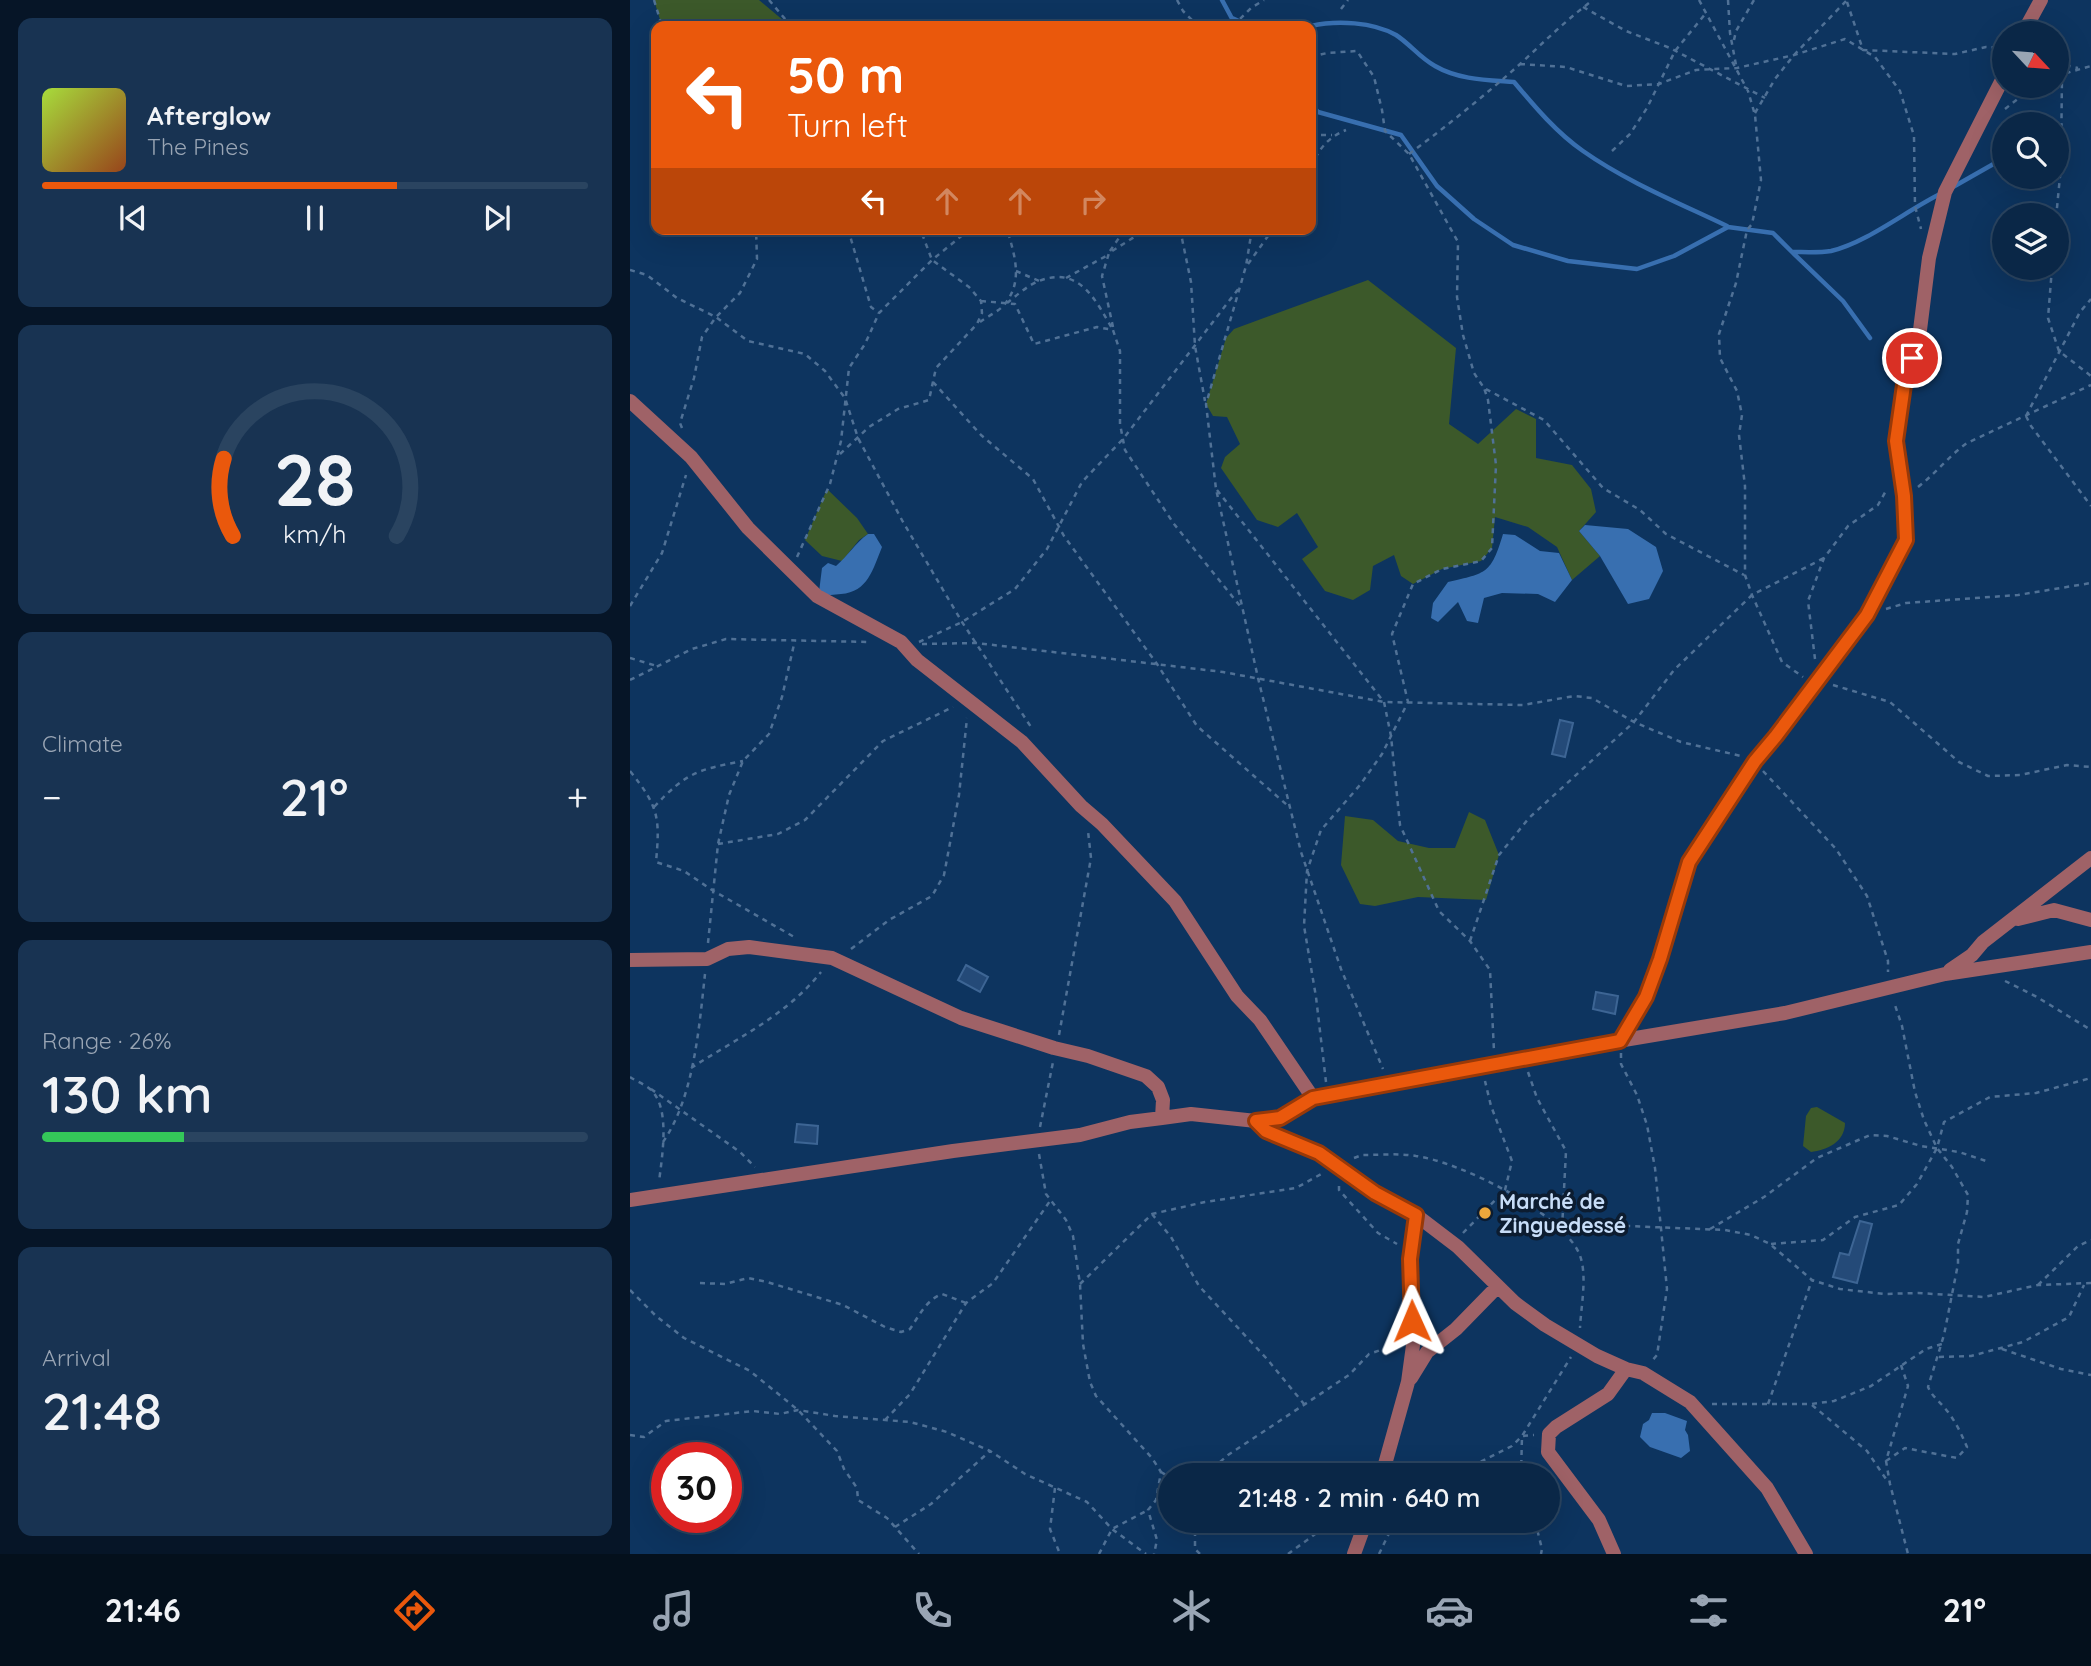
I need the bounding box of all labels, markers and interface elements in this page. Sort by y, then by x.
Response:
north arrow [1992,21,2068,98]
map controls [1992,21,2069,280]
text: 50 m [787,44,904,105]
icon: left [672,49,763,140]
text: Afterglow [147,99,271,132]
text: Turn left [787,105,908,145]
button: search [1992,112,2069,189]
text: The Pines [147,132,249,161]
icon: left [855,182,893,220]
icon: ahead [928,182,966,220]
icon: ahead [1001,182,1039,220]
icon: right [1074,182,1112,220]
icon: previous [114,199,152,237]
icon: pause [296,199,334,237]
icon: next [478,199,516,237]
button: layers [1992,203,2069,280]
pin [1882,328,1942,388]
icon: arrive [1893,339,1931,377]
text: 28 [274,433,356,524]
text: km/h [283,518,347,549]
text: Climate [42,729,123,758]
text: 21° [280,764,348,829]
text: − [42,773,62,821]
text: + [567,773,588,821]
text: Range · 26% [42,1026,172,1055]
text: 130 km [42,1061,213,1126]
place label: Marché de Zinguedessé [1499,1188,1626,1238]
marker: Marché de Zinguedessé [1477,1205,1493,1221]
position arrow [1375,1284,1449,1358]
text: Arrival [42,1343,111,1372]
text: 21:48 [42,1378,162,1443]
speed limit sign: 30 [651,1442,742,1533]
text: 21:48 · 2 min · 640 m [1237,1481,1481,1514]
icon: directions [390,1586,439,1635]
icon: music [649,1586,698,1635]
icon: phone [908,1586,957,1635]
icon: climate [1167,1586,1216,1635]
icon: car [1425,1586,1474,1635]
icon: filters [1684,1586,1733,1635]
text: 21:46 [105,1590,181,1630]
text: 21° [1943,1590,1986,1630]

